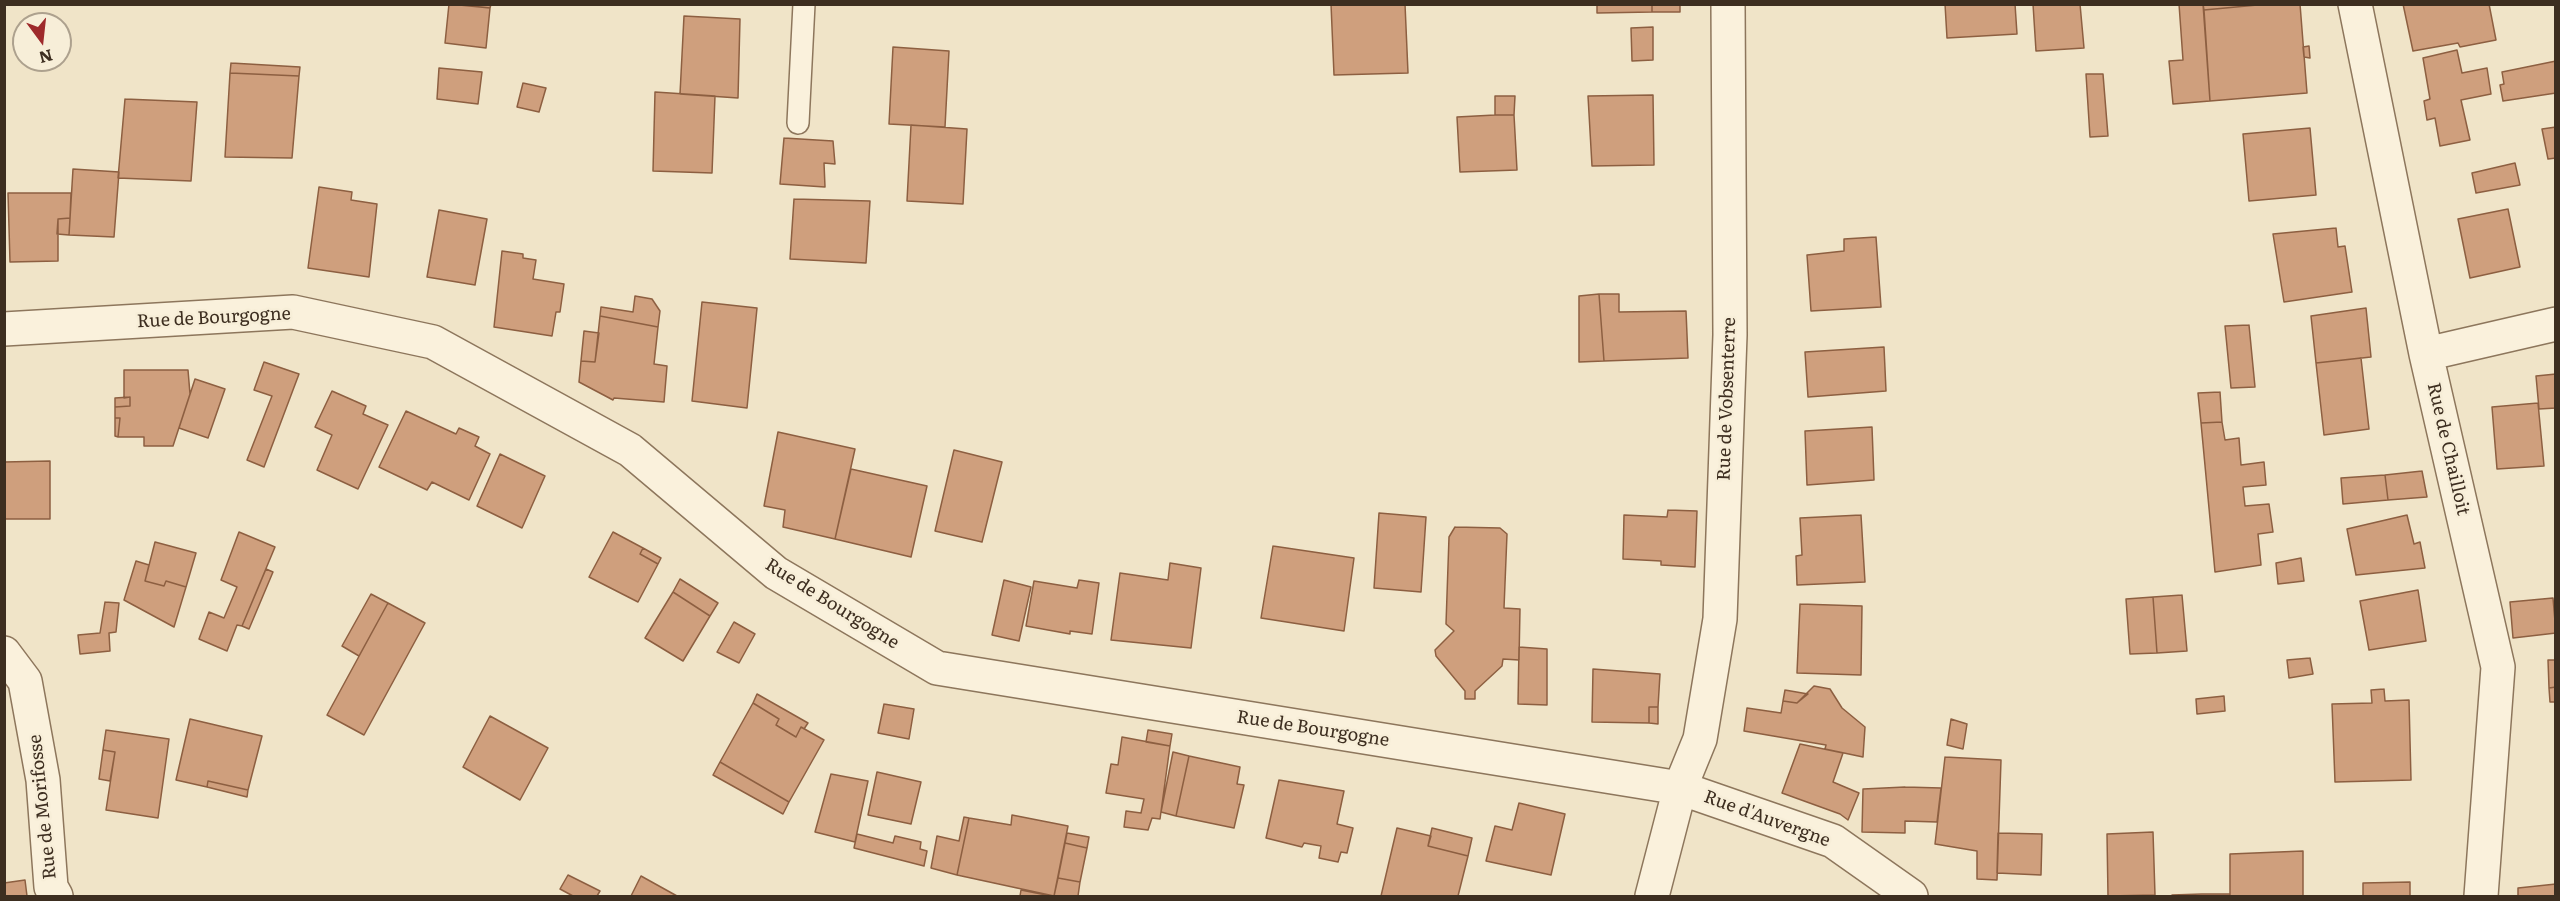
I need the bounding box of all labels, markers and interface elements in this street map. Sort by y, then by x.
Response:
north arrow [12,12,72,72]
text: N [37,44,56,71]
street label: Rue de Bourgogne [137,303,291,333]
street label: Rue de Vobsenterre [1713,317,1741,481]
street label: Rue de Chailloit [2422,381,2474,517]
street label: Rue de Bourgogne [761,554,903,654]
street label: Rue de Bourgogne [1235,706,1391,752]
street label: Rue de Morifosse [25,733,61,881]
street label: Rue d'Auvergne [1701,786,1833,852]

